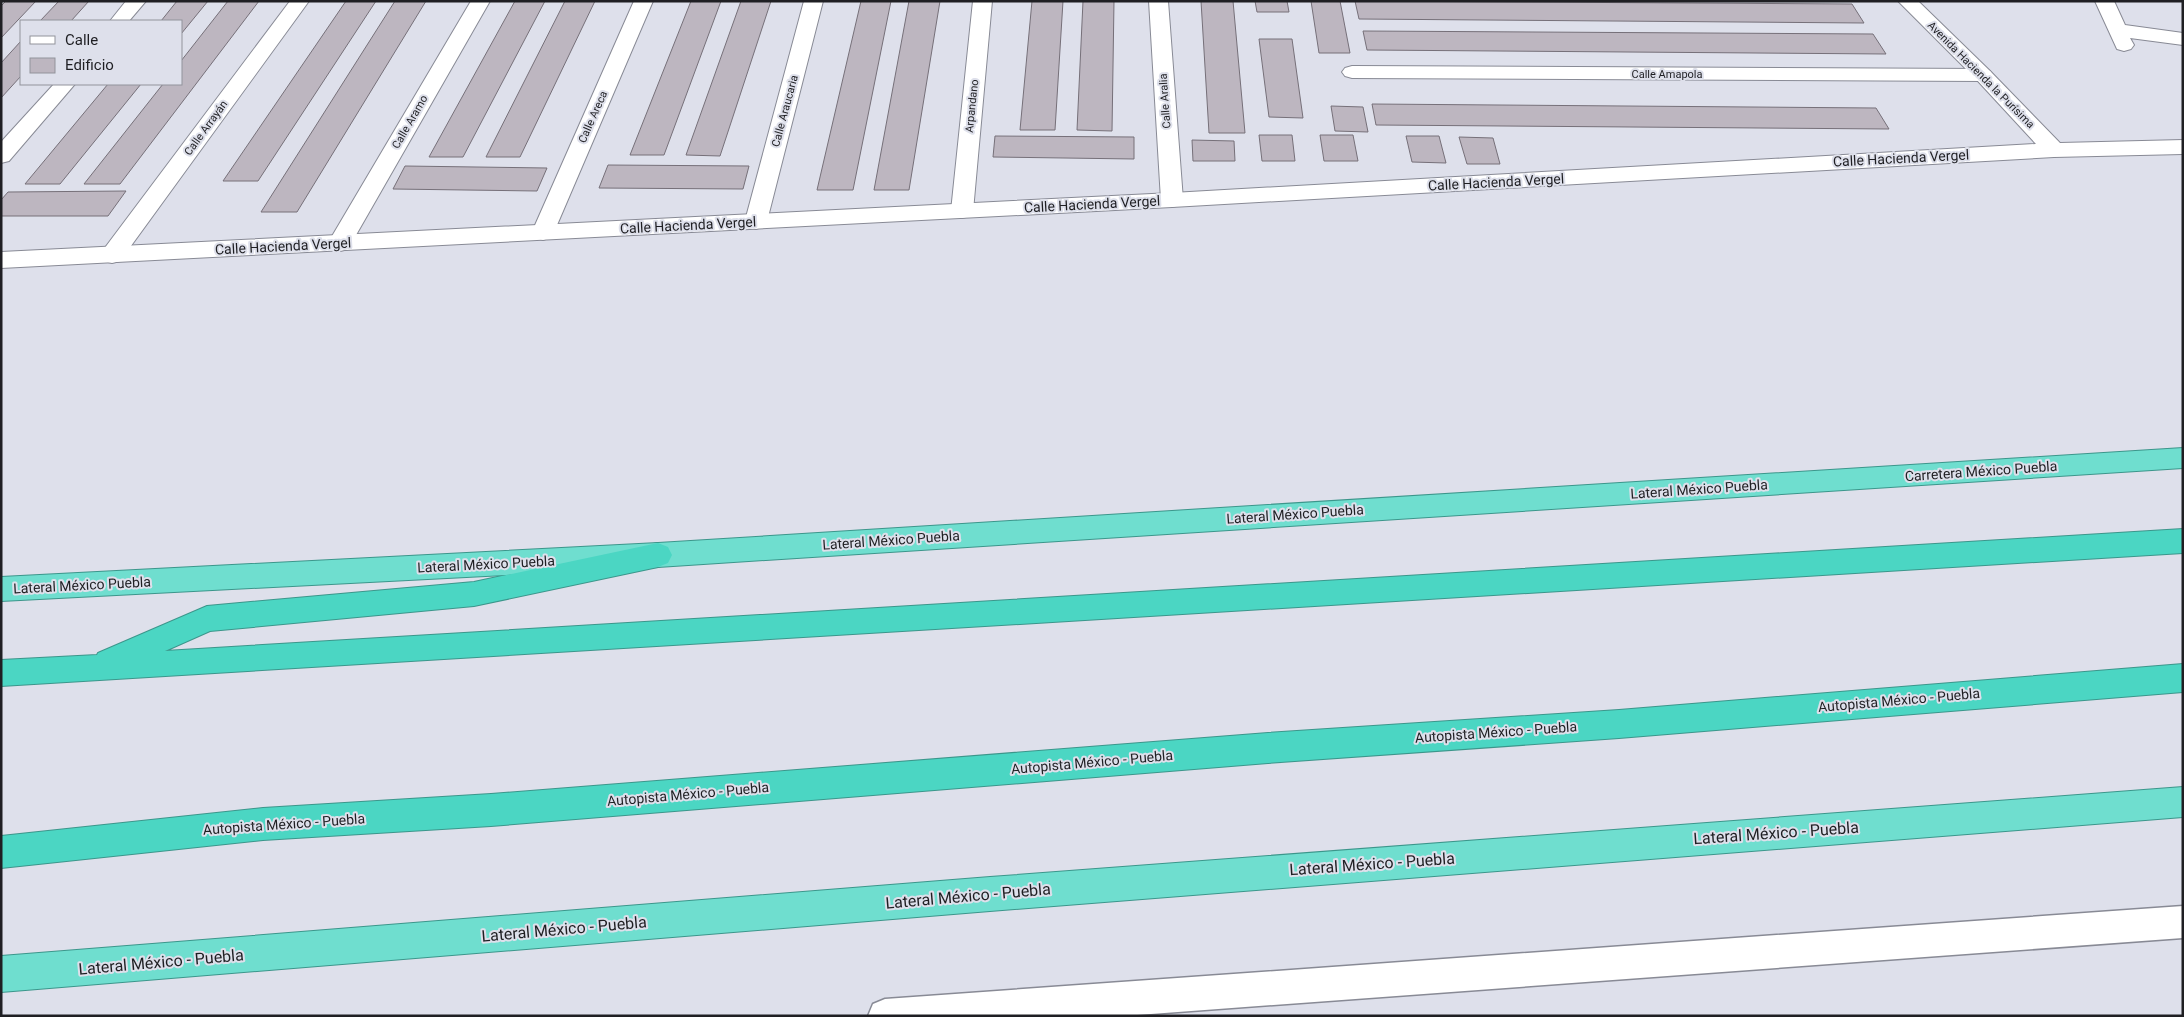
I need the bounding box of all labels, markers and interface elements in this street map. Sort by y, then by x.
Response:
street label: Avenida Hacienda la Purísima [1925,19,2037,131]
legend [20,20,182,85]
text: Calle [65,31,98,49]
text: Edificio [65,56,114,74]
street label: Calle Amapola [1632,68,1703,81]
street label: Calle Aralia [1157,73,1173,129]
street label: Calle Araucaria [769,74,801,148]
street label: Arpandano [963,79,981,133]
street label: Calle Areca [576,89,610,145]
street label: Calle Aramo [389,93,431,151]
street label: Calle Arrayán [182,98,230,158]
street label: Calle Hacienda Vergel [1833,146,1969,170]
street label: Calle Hacienda Vergel [1428,170,1564,194]
street label: Calle Hacienda Vergel [1024,192,1160,216]
street label: Calle Hacienda Vergel [620,213,756,237]
street label: Calle Hacienda Vergel [215,234,351,258]
street label: Carretera México Puebla [1904,458,2058,484]
street label: Lateral México Puebla [1630,476,1768,502]
street label: Lateral México Puebla [1226,501,1364,527]
street label: Lateral México Puebla [822,527,960,553]
street label: Lateral México Puebla [417,552,555,576]
street label: Lateral México Puebla [13,573,151,597]
street label: Autopista México - Puebla [1817,685,1981,715]
street label: Autopista México - Puebla [1414,718,1578,746]
street label: Autopista México - Puebla [1010,747,1174,777]
street label: Autopista México - Puebla [606,779,770,809]
street label: Autopista México - Puebla [202,810,366,838]
street label: Lateral México - Puebla [1693,818,1859,848]
street label: Lateral México - Puebla [1289,849,1455,879]
street label: Lateral México - Puebla [885,879,1051,913]
street label: Lateral México - Puebla [481,912,647,946]
street label: Lateral México - Puebla [78,945,244,979]

